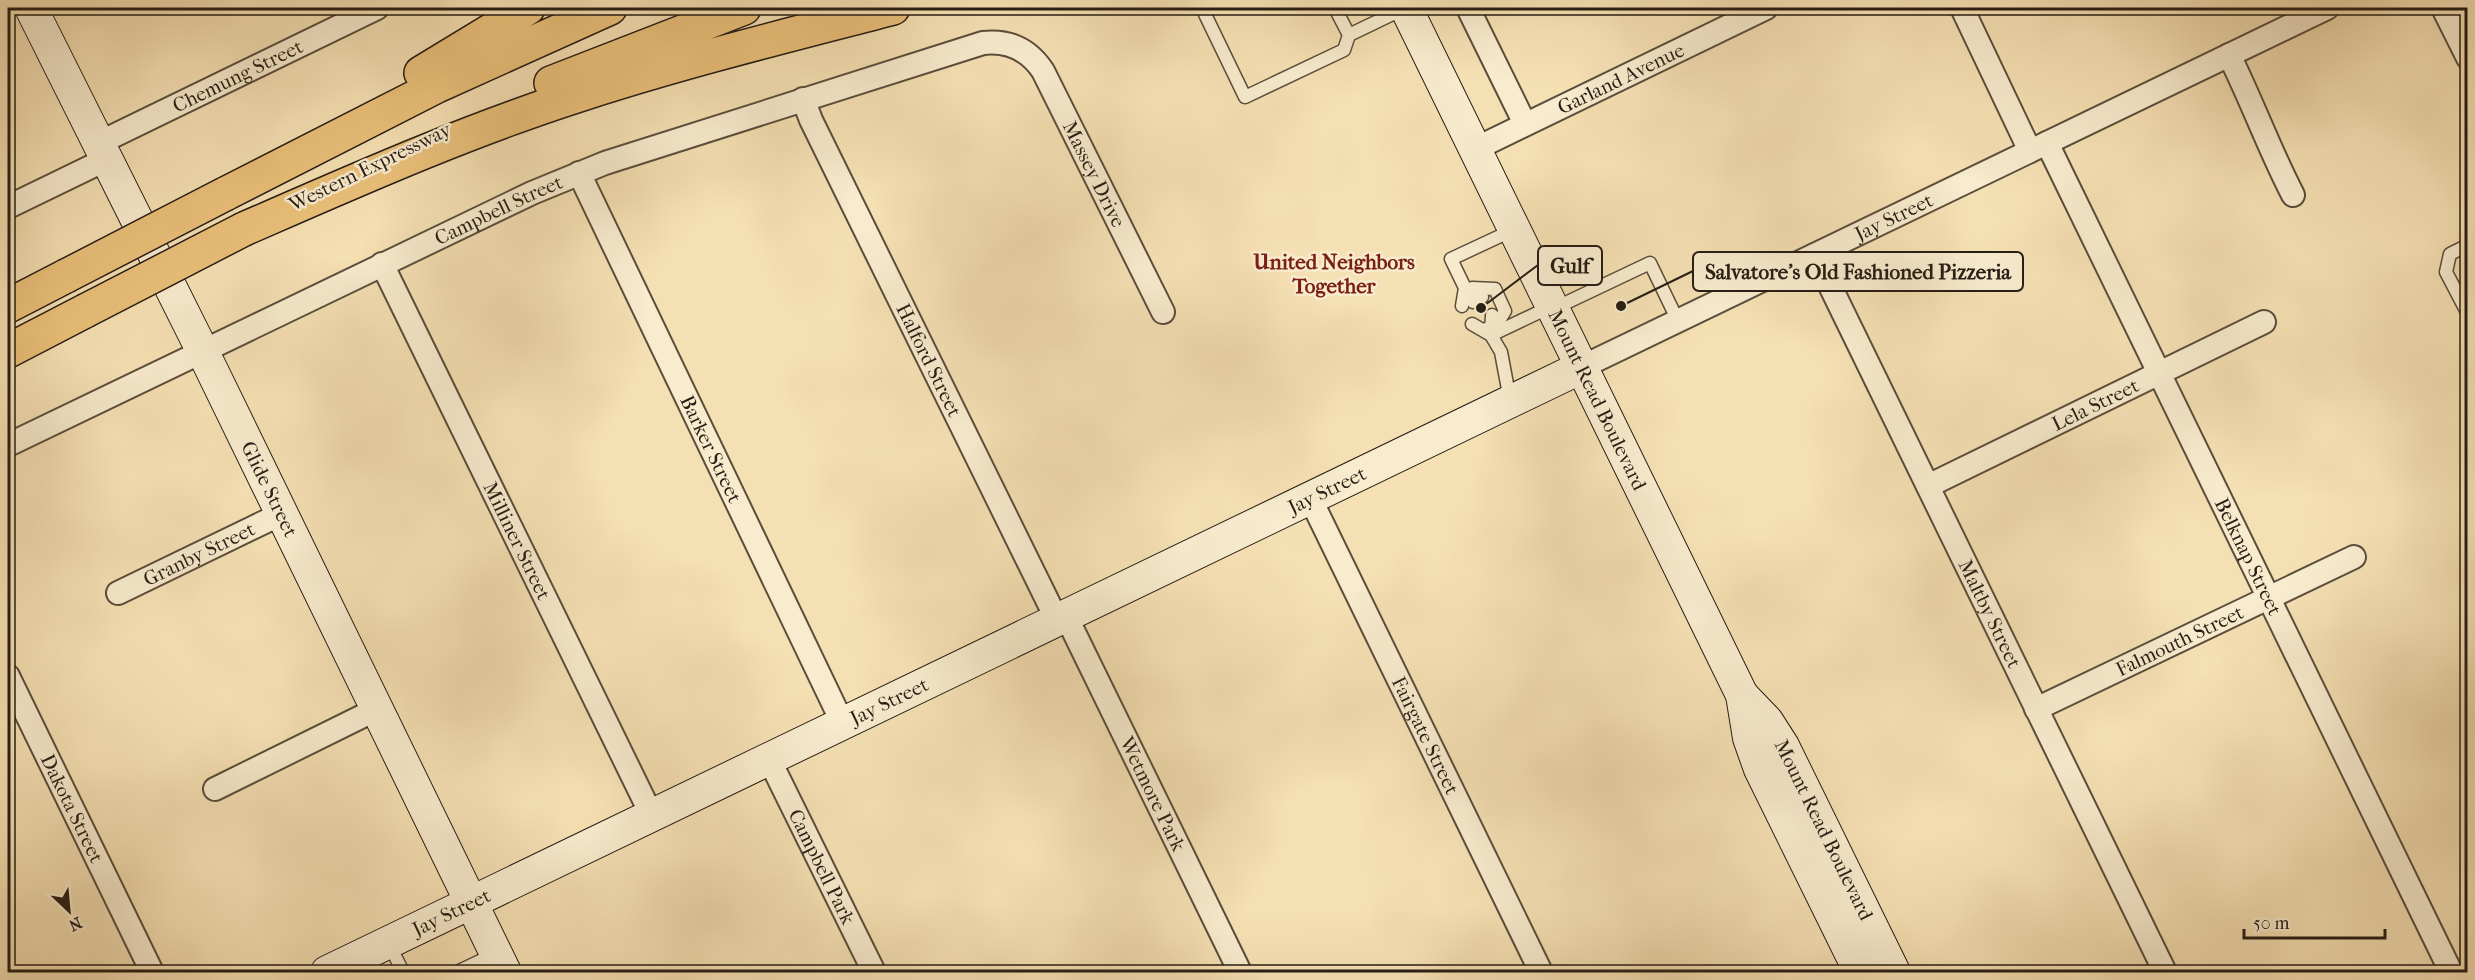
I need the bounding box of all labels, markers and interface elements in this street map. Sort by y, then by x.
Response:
street label: Chemung Street [169,34,306,117]
street label: Garland Avenue [1554,38,1688,119]
street label: Western Expressway [284,117,456,217]
street label: Massey Drive [1058,117,1130,231]
street label: Campbell Street [431,170,566,250]
street label: Jay Street [1849,188,1936,246]
callout: Gulf [1538,246,1602,285]
district label: United Neighbors Together [1252,250,1415,298]
callout: Salvatore's Old Fashioned Pizzeria [1693,252,2023,291]
text: Gulf [1550,254,1595,278]
text: Salvatore's Old Fashioned Pizzeria [1705,260,2012,284]
street label: Halford Street [892,300,967,420]
street label: Mount Read Boulevard [1544,305,1652,495]
street label: Lela Street [2048,373,2142,435]
street label: Barker Street [676,392,747,506]
street label: Glide Street [237,437,303,541]
street label: Jay Street [1282,461,1370,519]
street label: Milliner Street [479,478,556,603]
street label: Belknap Street [2210,494,2287,619]
street label: Granby Street [139,517,259,591]
street label: Maltby Street [1954,556,2026,672]
street label: Falmouth Street [2112,600,2247,681]
street label: Jay Street [845,672,932,730]
street label: Fairgate Street [1387,673,1464,798]
street label: Wetmore Park [1115,732,1191,855]
street label: Mount Read Boulevard [1770,736,1879,925]
street label: Dakota Street [36,750,108,866]
street label: Campbell Park [784,805,860,929]
north arrow [39,881,99,941]
street label: Jay Street [407,884,494,941]
scale bar [2244,902,2385,940]
text: N [65,913,85,936]
text: 50 m [2253,913,2290,934]

